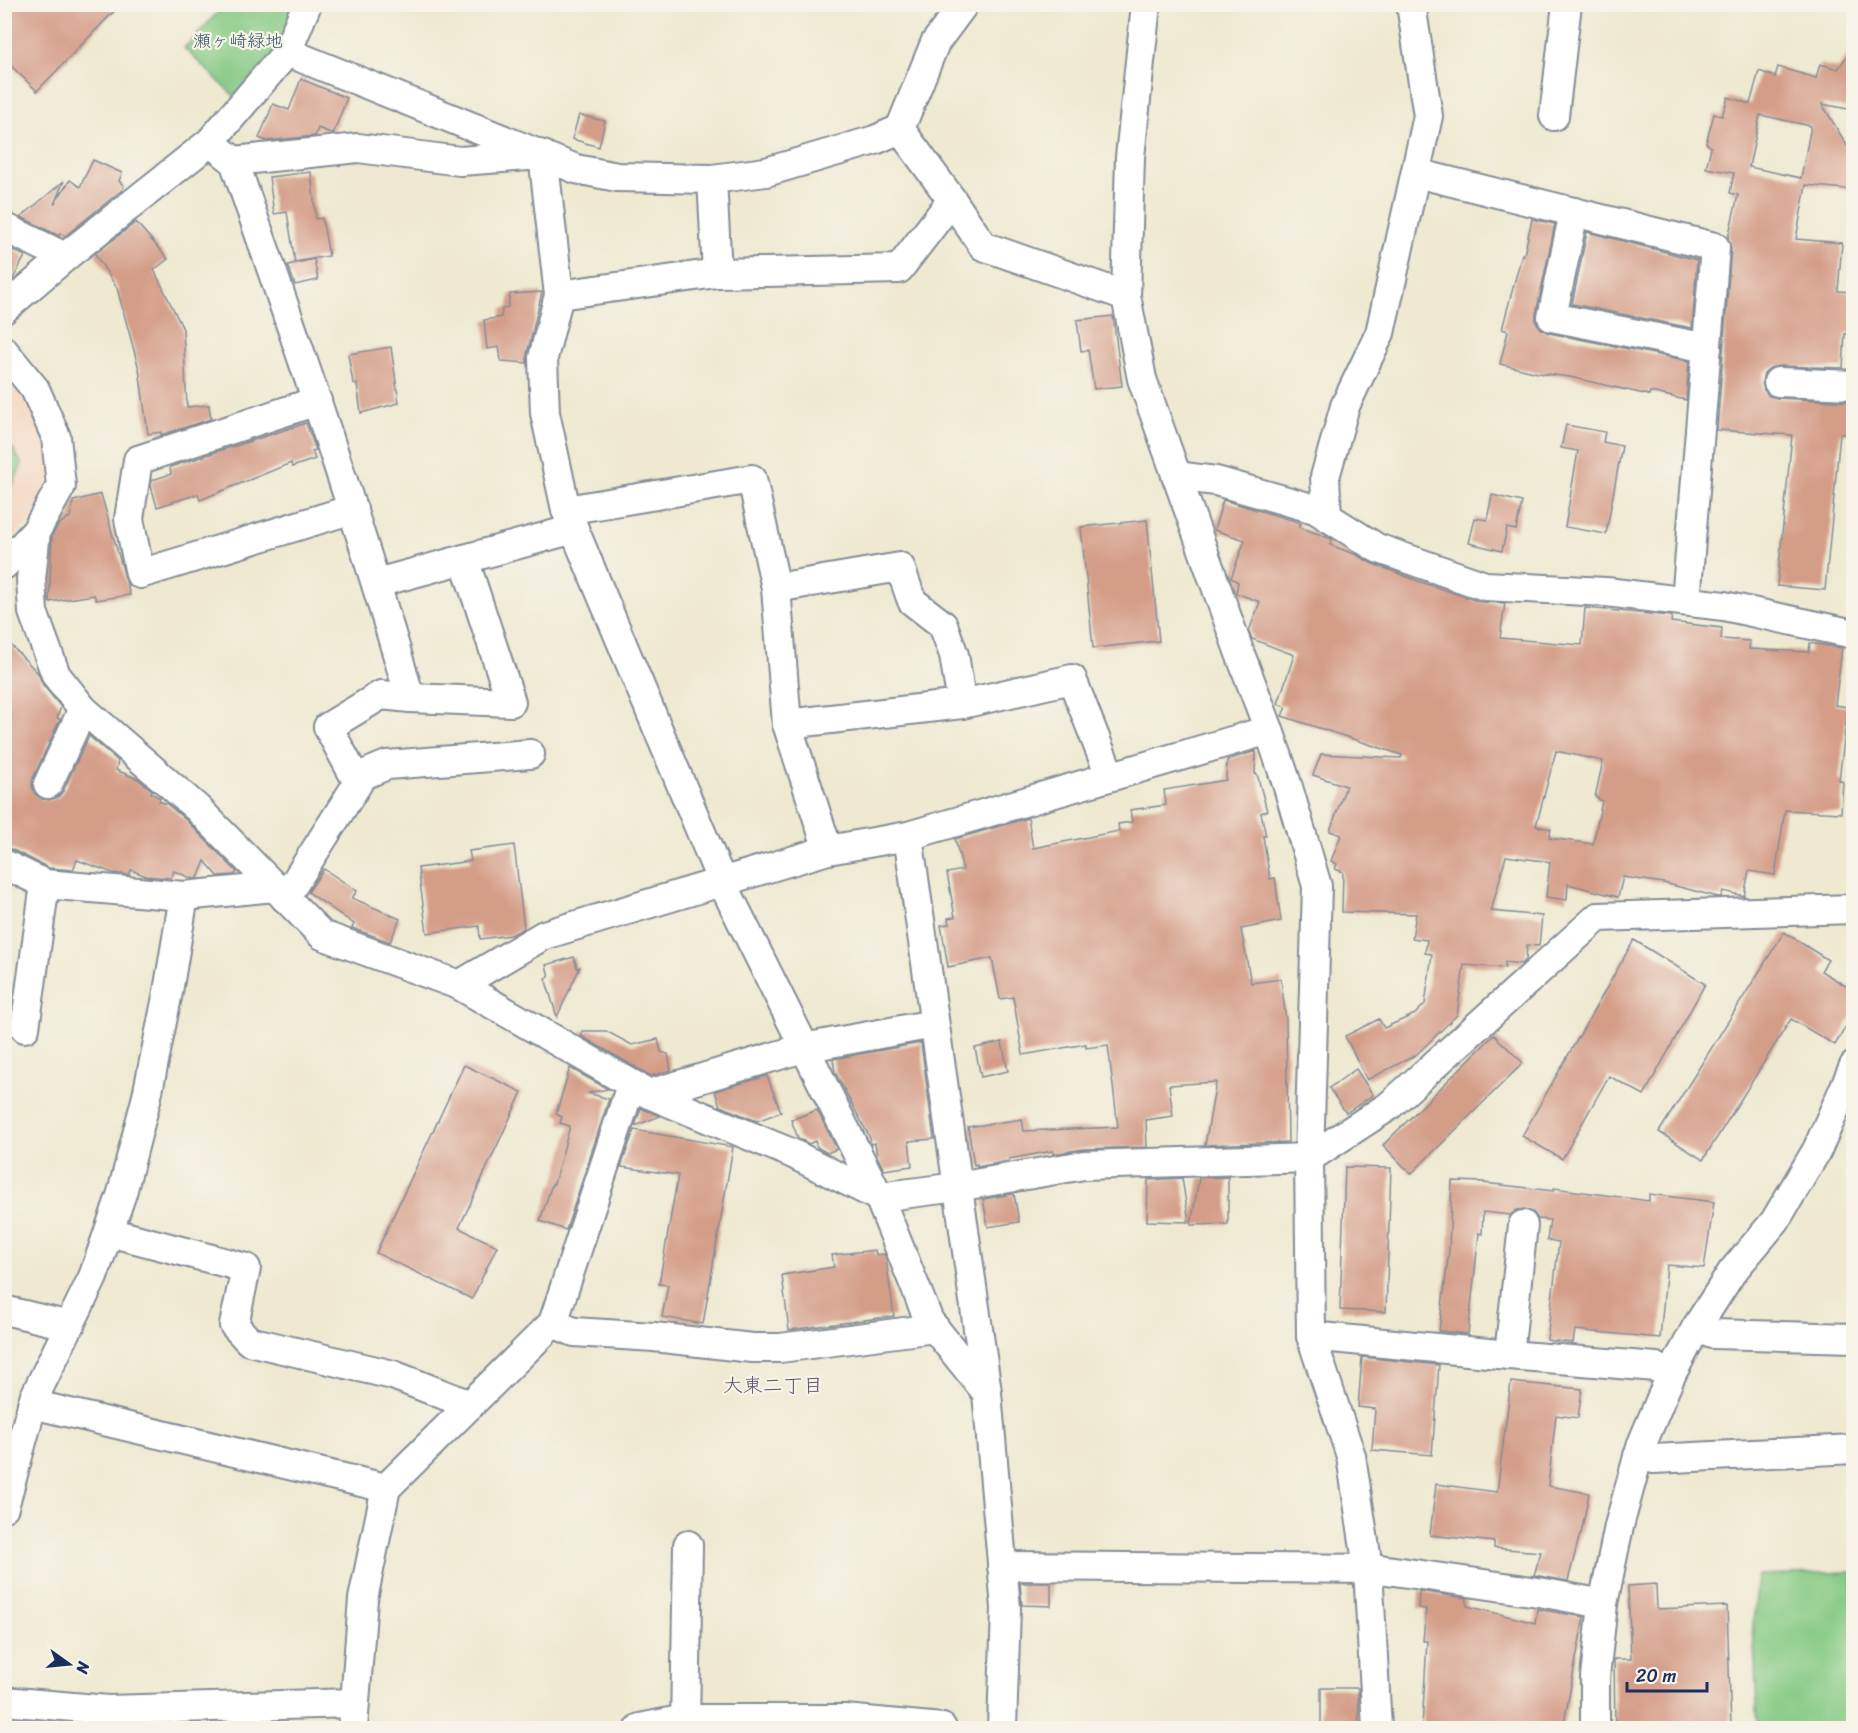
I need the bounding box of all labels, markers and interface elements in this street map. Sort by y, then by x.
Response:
park label: 瀬ヶ崎緑地 [193,25,283,57]
district label: 大東二丁目 [723,1368,823,1403]
north arrow [39,1634,99,1694]
scale bar [1627,1655,1706,1693]
text: N [67,1658,99,1678]
text: 20 m [1636,1660,1676,1692]

